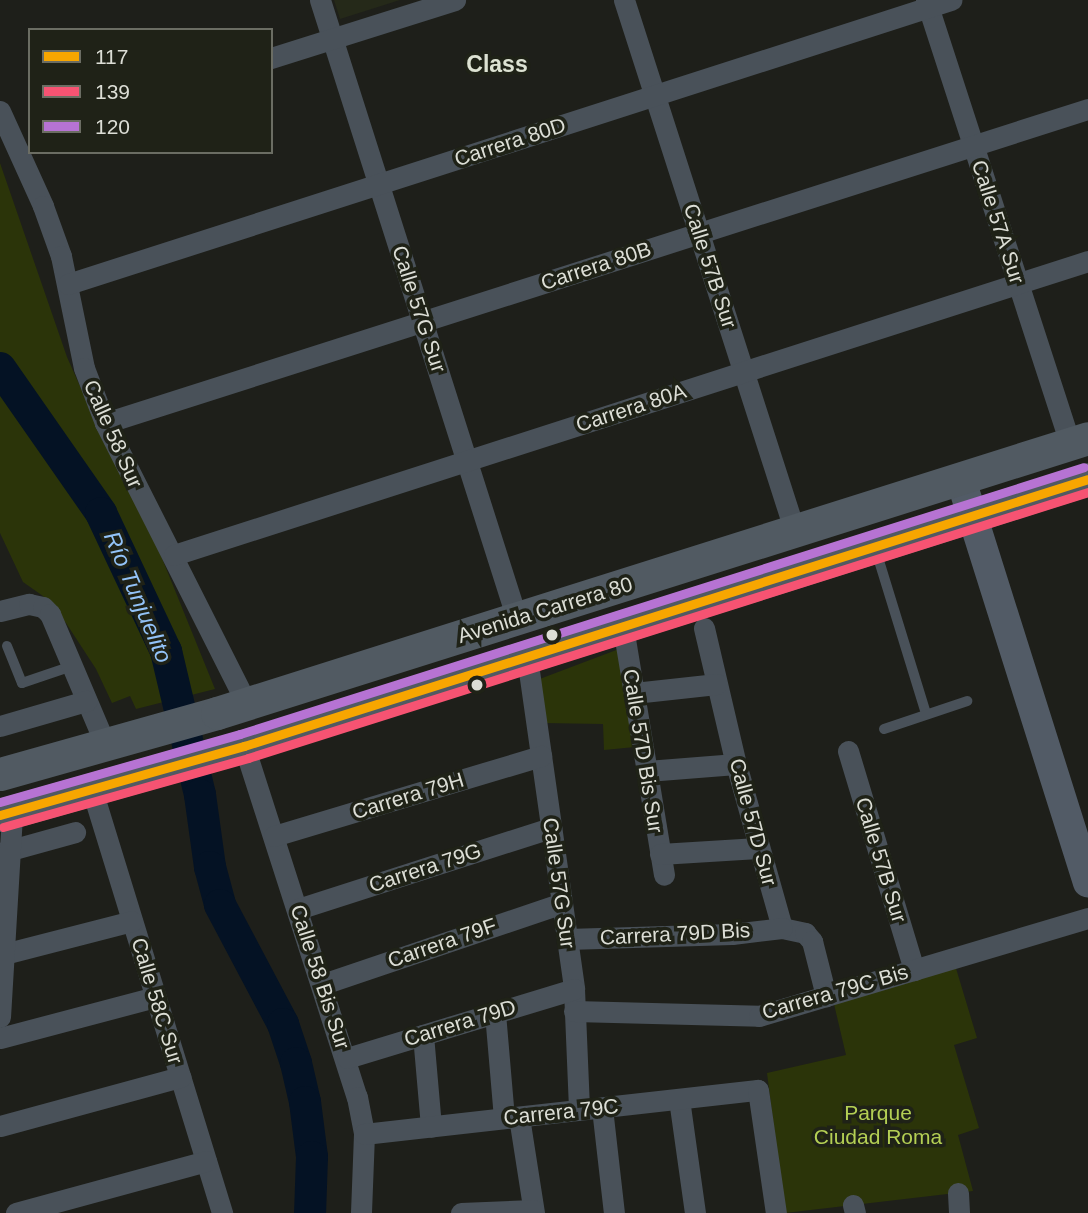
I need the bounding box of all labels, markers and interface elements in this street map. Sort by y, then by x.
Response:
legend [28,28,273,154]
text: 117 [95,45,128,68]
district label: Class [466,50,528,78]
text: 139 [95,80,130,103]
street label: Carrera 80D [451,112,569,172]
text: 120 [95,115,130,138]
street label: Calle 57A Sur [966,156,1030,288]
street label: Calle 57B Sur [678,200,742,332]
street label: Carrera 80B [538,236,654,296]
street label: Calle 57G Sur [387,242,451,376]
street label: Calle 58 Sur [78,376,148,492]
street label: Carrera 80A [573,378,689,438]
water label: Río Tunjuelito [98,527,178,667]
street label: Avenida Carrera 80 [454,571,636,649]
unlabelled marker [545,628,559,642]
street label: Calle 57D Bis Sur [618,667,668,835]
unlabelled marker [470,678,484,692]
street label: Calle 57D Sur [724,756,782,888]
street label: Carrera 79H [349,767,467,825]
street label: Calle 57B Sur [850,794,912,926]
street label: Calle 57G Sur [537,816,581,950]
street label: Carrera 79G [366,838,484,898]
street label: Calle 58 Bis Sur [285,902,355,1052]
street label: Carrera 79F [384,913,500,973]
street label: Carrera 79D Bis [599,917,751,951]
street label: Calle 58C Sur [126,935,188,1067]
street label: Carrera 79C Bis [759,959,911,1025]
street label: Carrera 79D [401,994,519,1052]
street label: Carrera 79C [502,1093,620,1131]
park label: Parque Ciudad Roma [814,1100,942,1150]

